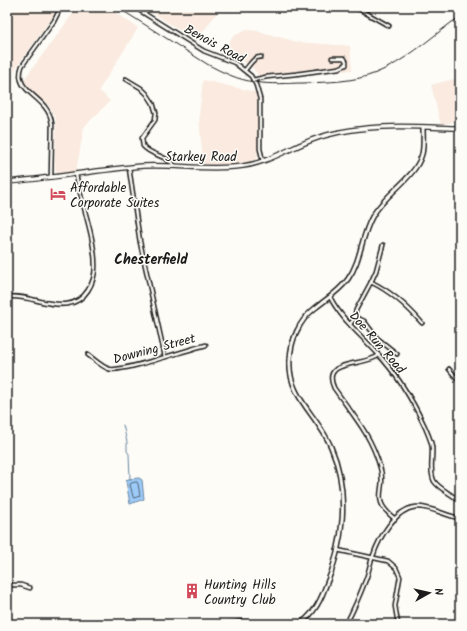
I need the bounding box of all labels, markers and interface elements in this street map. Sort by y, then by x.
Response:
street label: Benois Road [180,19,249,70]
street label: Starkey Road [165,147,237,168]
place label: Affordable Corporate Suites [70,178,160,214]
hotel icon: Affordable Corporate Suites [49,185,67,203]
district label: Chesterfield [114,249,188,271]
street label: Doe Run Road [344,307,411,379]
street label: Downing Street [111,328,199,371]
north arrow [409,573,449,613]
place label: Hunting Hills Country Club [204,575,277,611]
building icon: Hunting Hills Country Club [183,582,201,600]
text: N [429,587,447,596]

